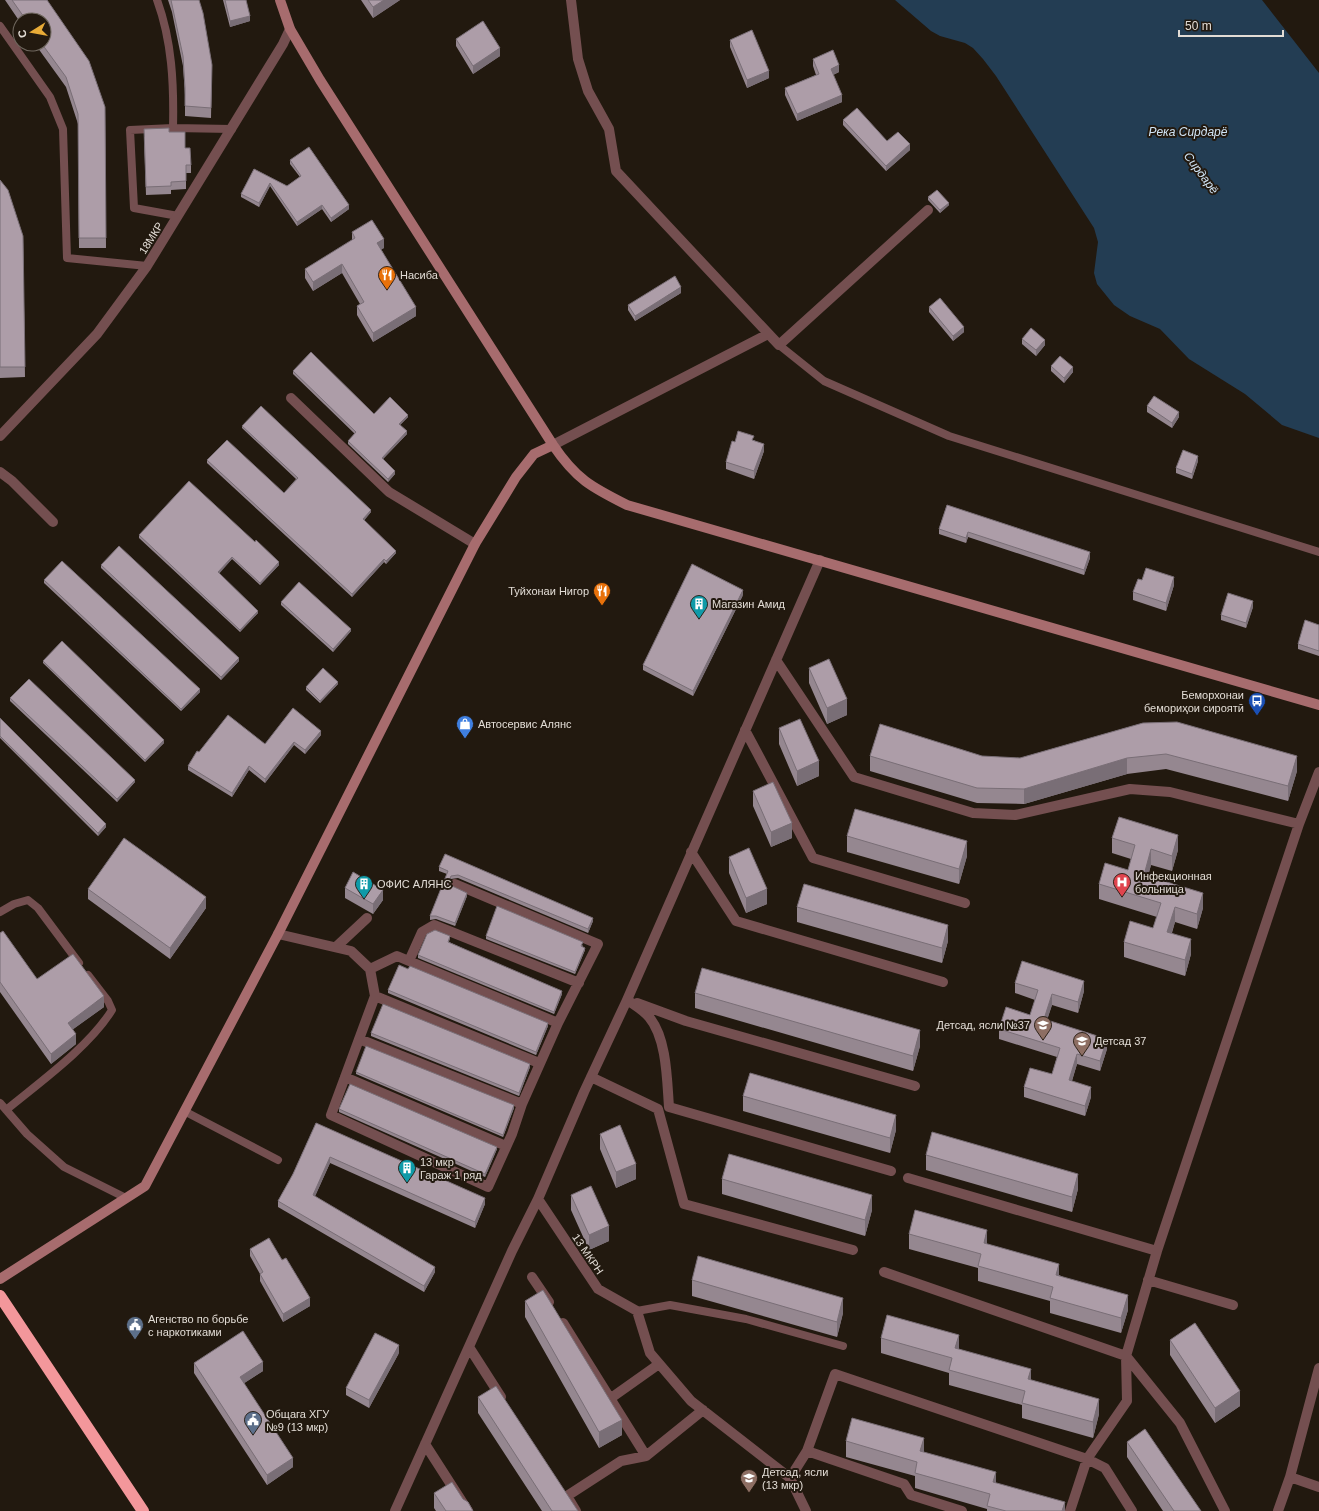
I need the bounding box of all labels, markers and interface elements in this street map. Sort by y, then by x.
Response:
north arrow [12,12,52,52]
scale bar [1179,12,1283,38]
text: 50 m [1185,19,1212,33]
text: С [16,29,29,39]
water label: Река Сирдарё [1149,125,1228,139]
water label: Сирдарё [1181,149,1221,197]
street label: 18МКР [137,220,165,256]
restaurant icon: Насиба [377,265,397,290]
place label: Насиба [400,269,439,281]
restaurant icon: Туйхонаи Нигор [592,581,612,606]
place label: Туйхонаи Нигор [508,585,589,597]
building icon: Магазин Амид [689,594,709,619]
place label: Магазин Амид [712,598,786,610]
place label: Беморхонаи бемориҳои сироятӣ [1144,689,1244,714]
bus stop icon: Беморхонаи бемориҳои сироятӣ [1247,691,1267,716]
shop icon: Автосервис Алянс [455,714,475,739]
place label: Автосервис Алянс [478,718,572,730]
place label: Инфекционная больница [1135,870,1212,895]
hospital icon: Инфекционная больница [1112,872,1132,897]
building icon: ОФИС АЛЯНС [354,874,374,899]
place label: ОФИС АЛЯНС [377,878,452,890]
school or university icon: Детсад, ясли №37 [1033,1015,1053,1040]
place label: Детсад, ясли №37 [937,1019,1030,1031]
school or university icon: Детсад 37 [1072,1031,1092,1056]
place label: Детсад 37 [1095,1035,1146,1047]
place label: 13 мкр Гараж 1 ряд [420,1156,482,1181]
building icon: 13 мкр Гараж 1 ряд [397,1158,417,1183]
street label: 13 МКРН [570,1232,606,1277]
place label: Агенство по борьбе с наркотиками [148,1313,248,1338]
public building icon: Агенство по борьбе с наркотиками [125,1315,145,1340]
place label: Общага ХГУ №9 (13 мкр) [266,1408,330,1433]
public building icon: Общага ХГУ №9 (13 мкр) [243,1410,263,1435]
place label: Детсад, ясли (13 мкр) [762,1466,828,1491]
school or university icon: Детсад, ясли (13 мкр) [739,1468,759,1493]

